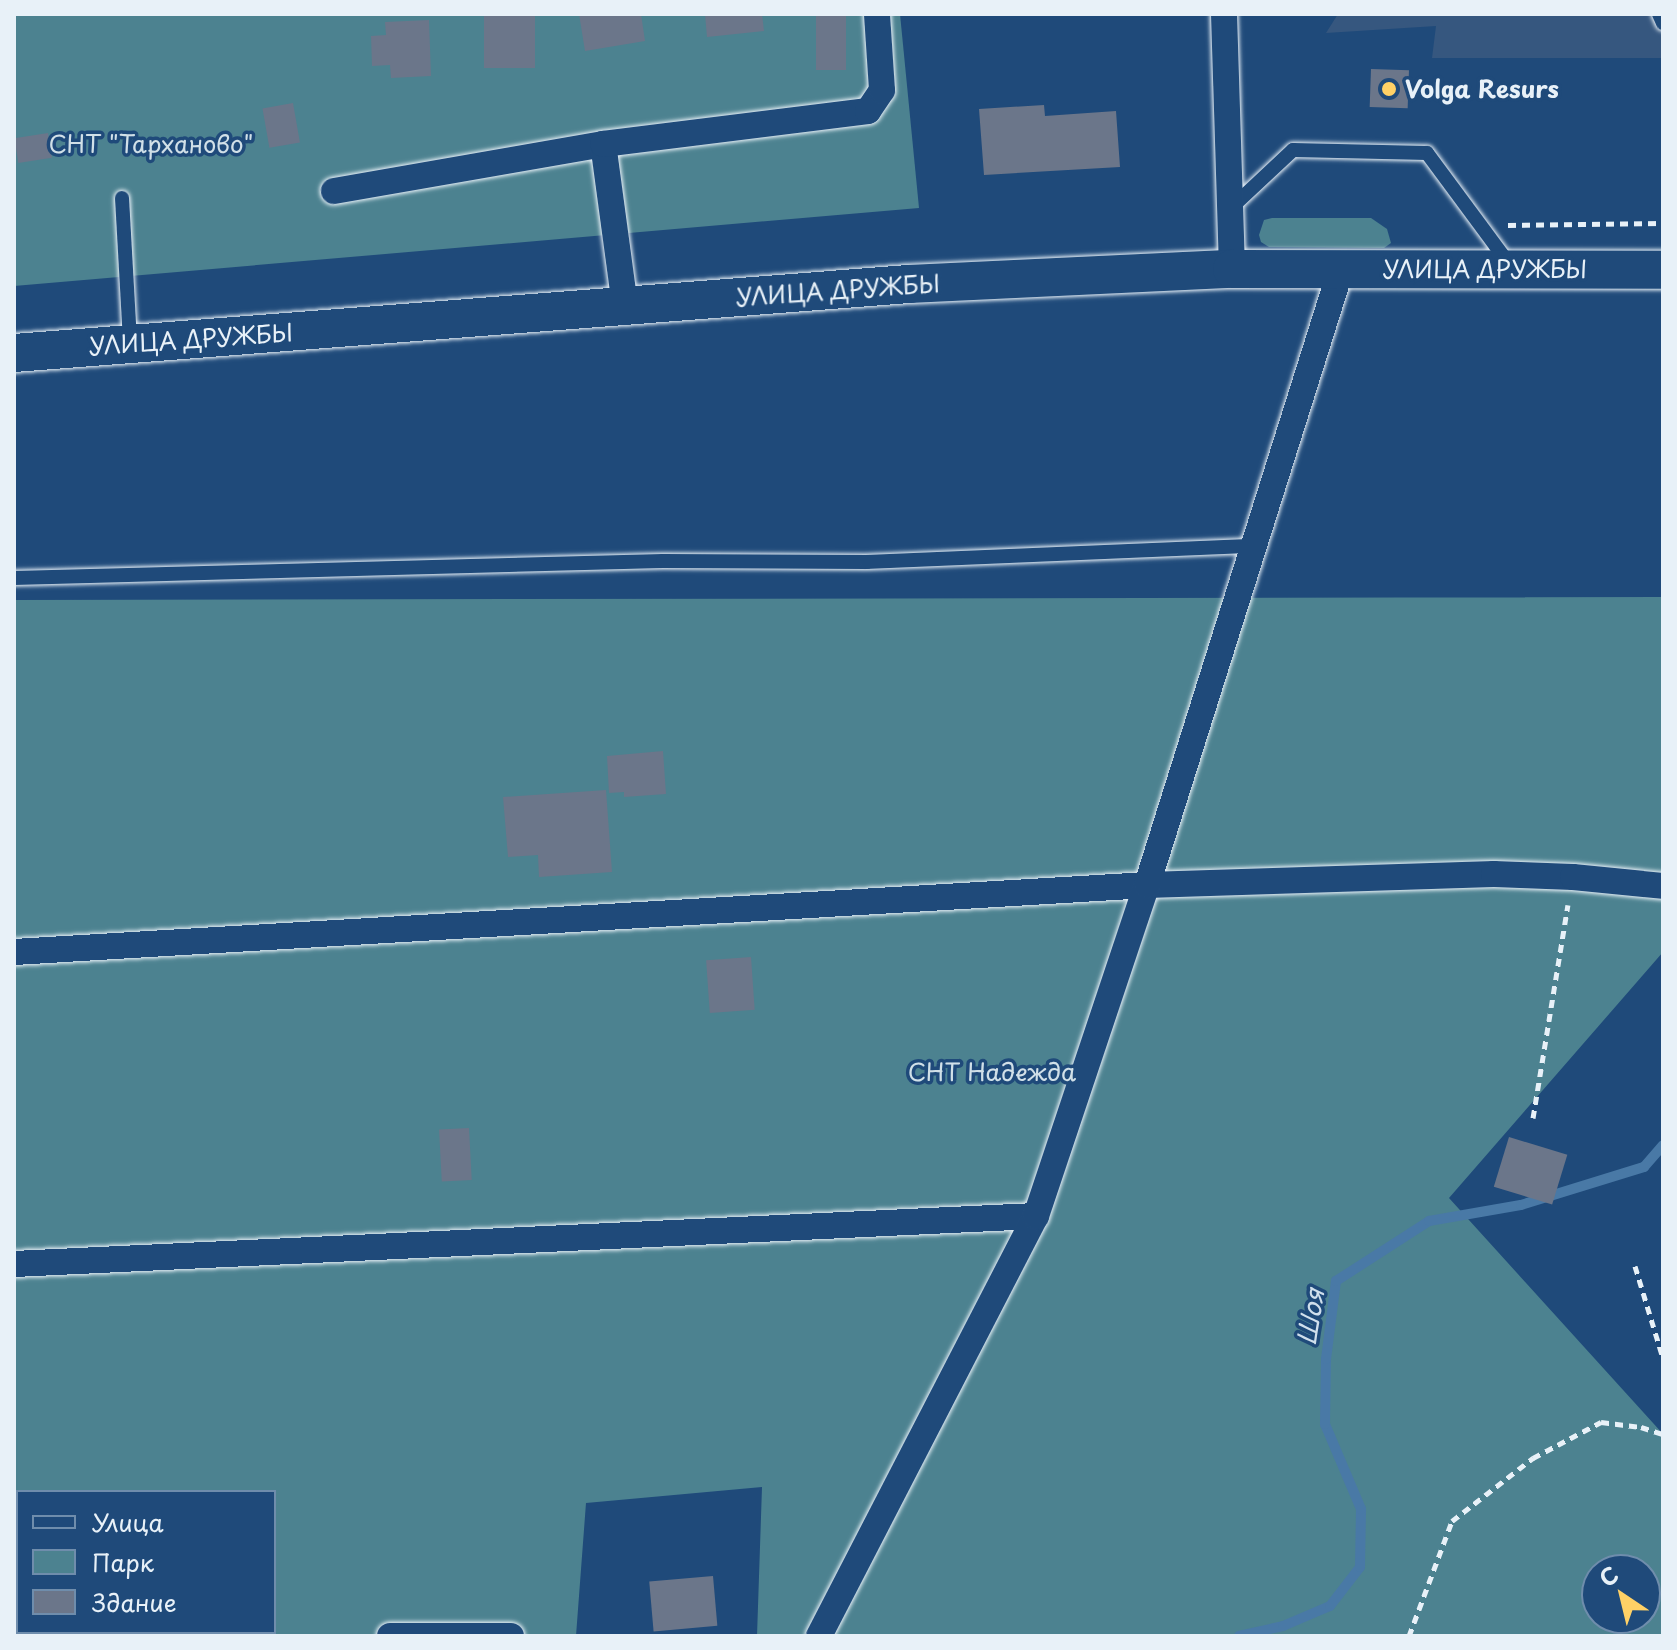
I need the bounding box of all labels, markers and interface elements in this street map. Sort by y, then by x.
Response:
place label: Volga Resurs [1405,75,1558,103]
marker: Volga Resurs [1380,80,1398,98]
park label: СНТ "Тарханово" [48,130,254,158]
street label: УЛИЦА ДРУЖБЫ [1382,255,1588,283]
street label: УЛИЦА ДРУЖБЫ [734,268,942,312]
street label: УЛИЦА ДРУЖБЫ [87,317,295,361]
park label: СНТ Надежда [907,1058,1077,1086]
water label: Шоя [1290,1286,1330,1348]
legend [16,1490,276,1634]
text: Улица [92,1504,164,1540]
text: Парк [92,1544,154,1580]
north arrow [1581,1554,1661,1634]
text: С [1592,1557,1624,1594]
text: Здание [92,1584,177,1620]

